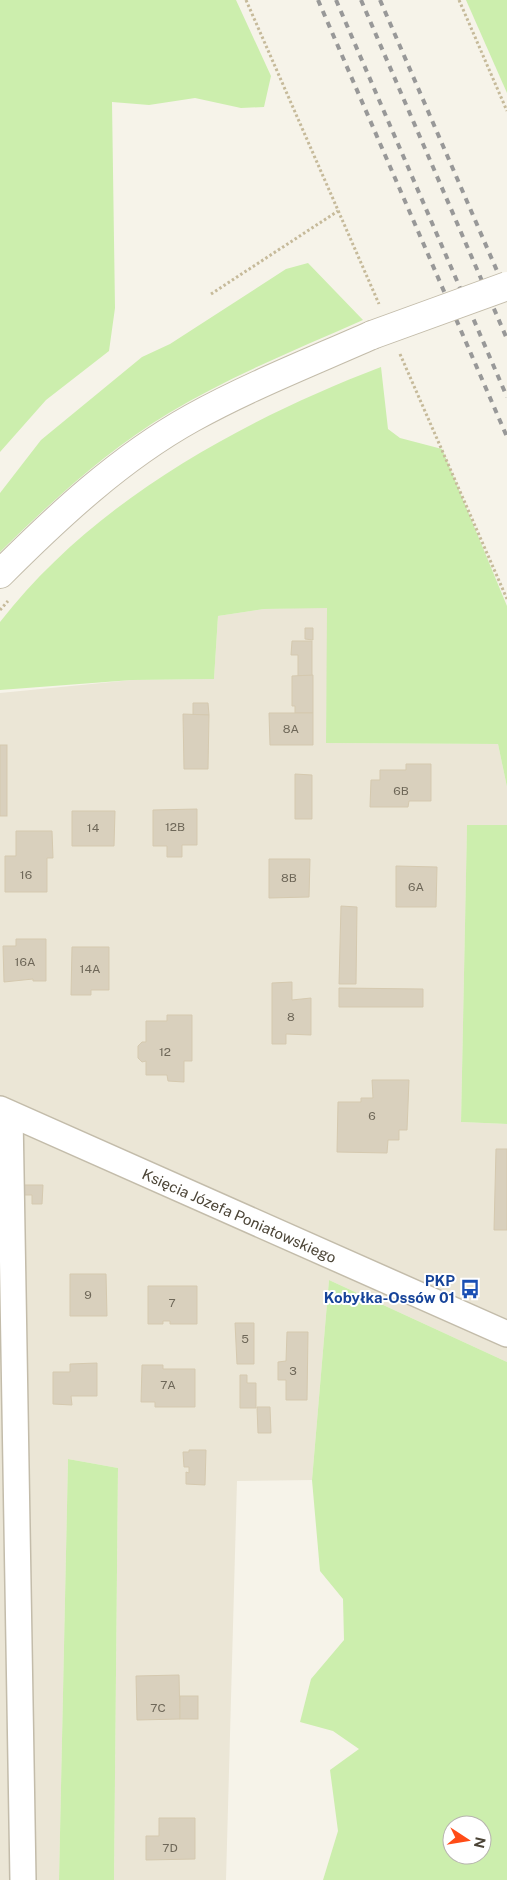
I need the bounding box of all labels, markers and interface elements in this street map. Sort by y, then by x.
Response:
house number: 8A [283,722,300,736]
house number: 6B [393,784,409,798]
house number: 12B [165,820,185,834]
house number: 14 [87,821,100,835]
house number: 16 [20,868,32,882]
house number: 8B [281,871,297,885]
house number: 6A [408,880,424,894]
house number: 16A [15,955,36,969]
house number: 14A [80,962,101,976]
house number: 8 [287,1010,295,1024]
house number: 12 [159,1045,171,1059]
house number: 6 [368,1109,376,1123]
street label: Księcia Józefa Poniatowskiego [140,1165,339,1266]
place label: PKP Kobyłka-Ossów 01 [324,1272,455,1306]
bus stop icon: PKP Kobyłka-Ossów 01 [459,1278,481,1300]
house number: 9 [84,1288,92,1302]
house number: 7 [168,1296,176,1310]
house number: 5 [241,1332,249,1346]
house number: 3 [289,1364,297,1378]
house number: 7A [160,1378,176,1392]
house number: 7C [150,1701,166,1715]
north arrow [442,1815,492,1865]
text: N [471,1836,489,1850]
house number: 7D [162,1841,178,1855]

